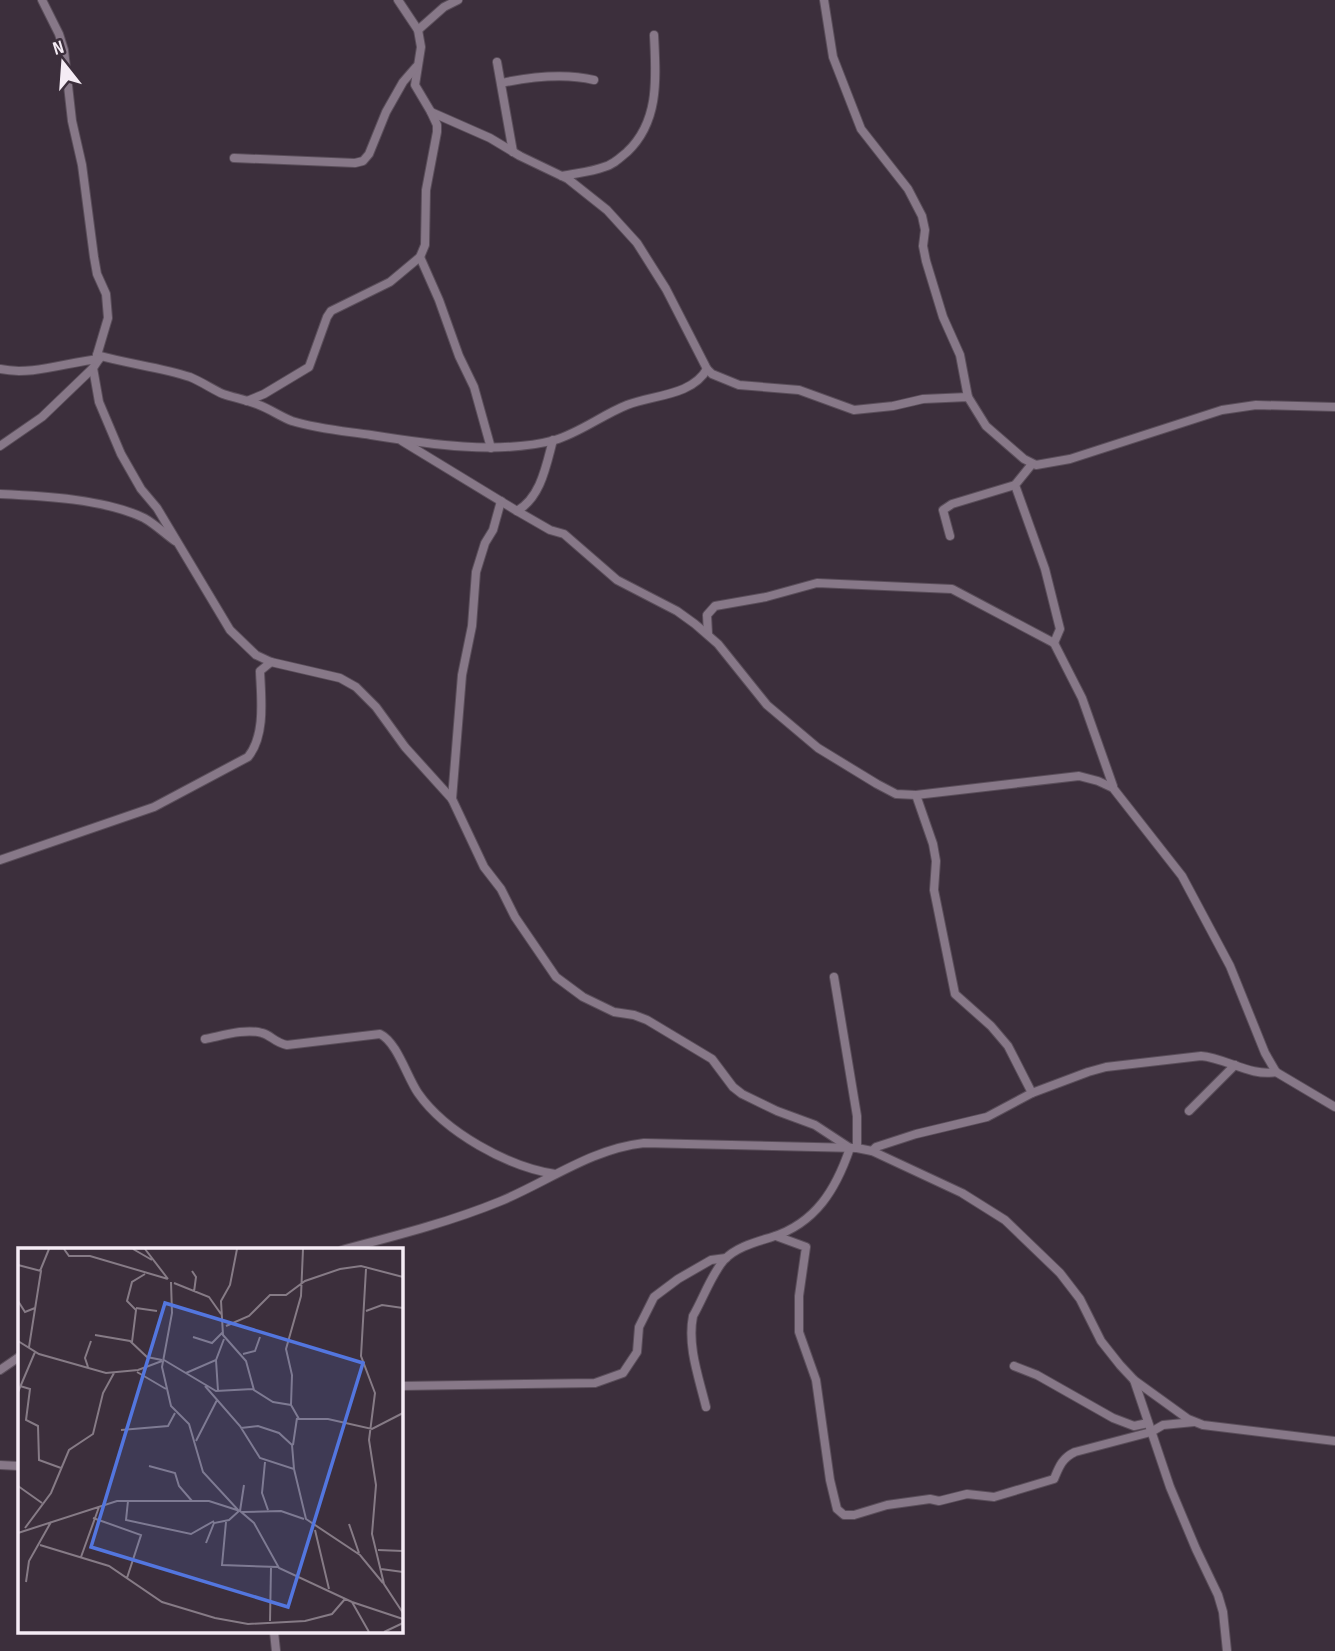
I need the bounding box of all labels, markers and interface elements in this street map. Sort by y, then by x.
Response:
north arrow [28,28,98,98]
text: N [50,36,67,61]
inset map [18,1248,402,1634]

